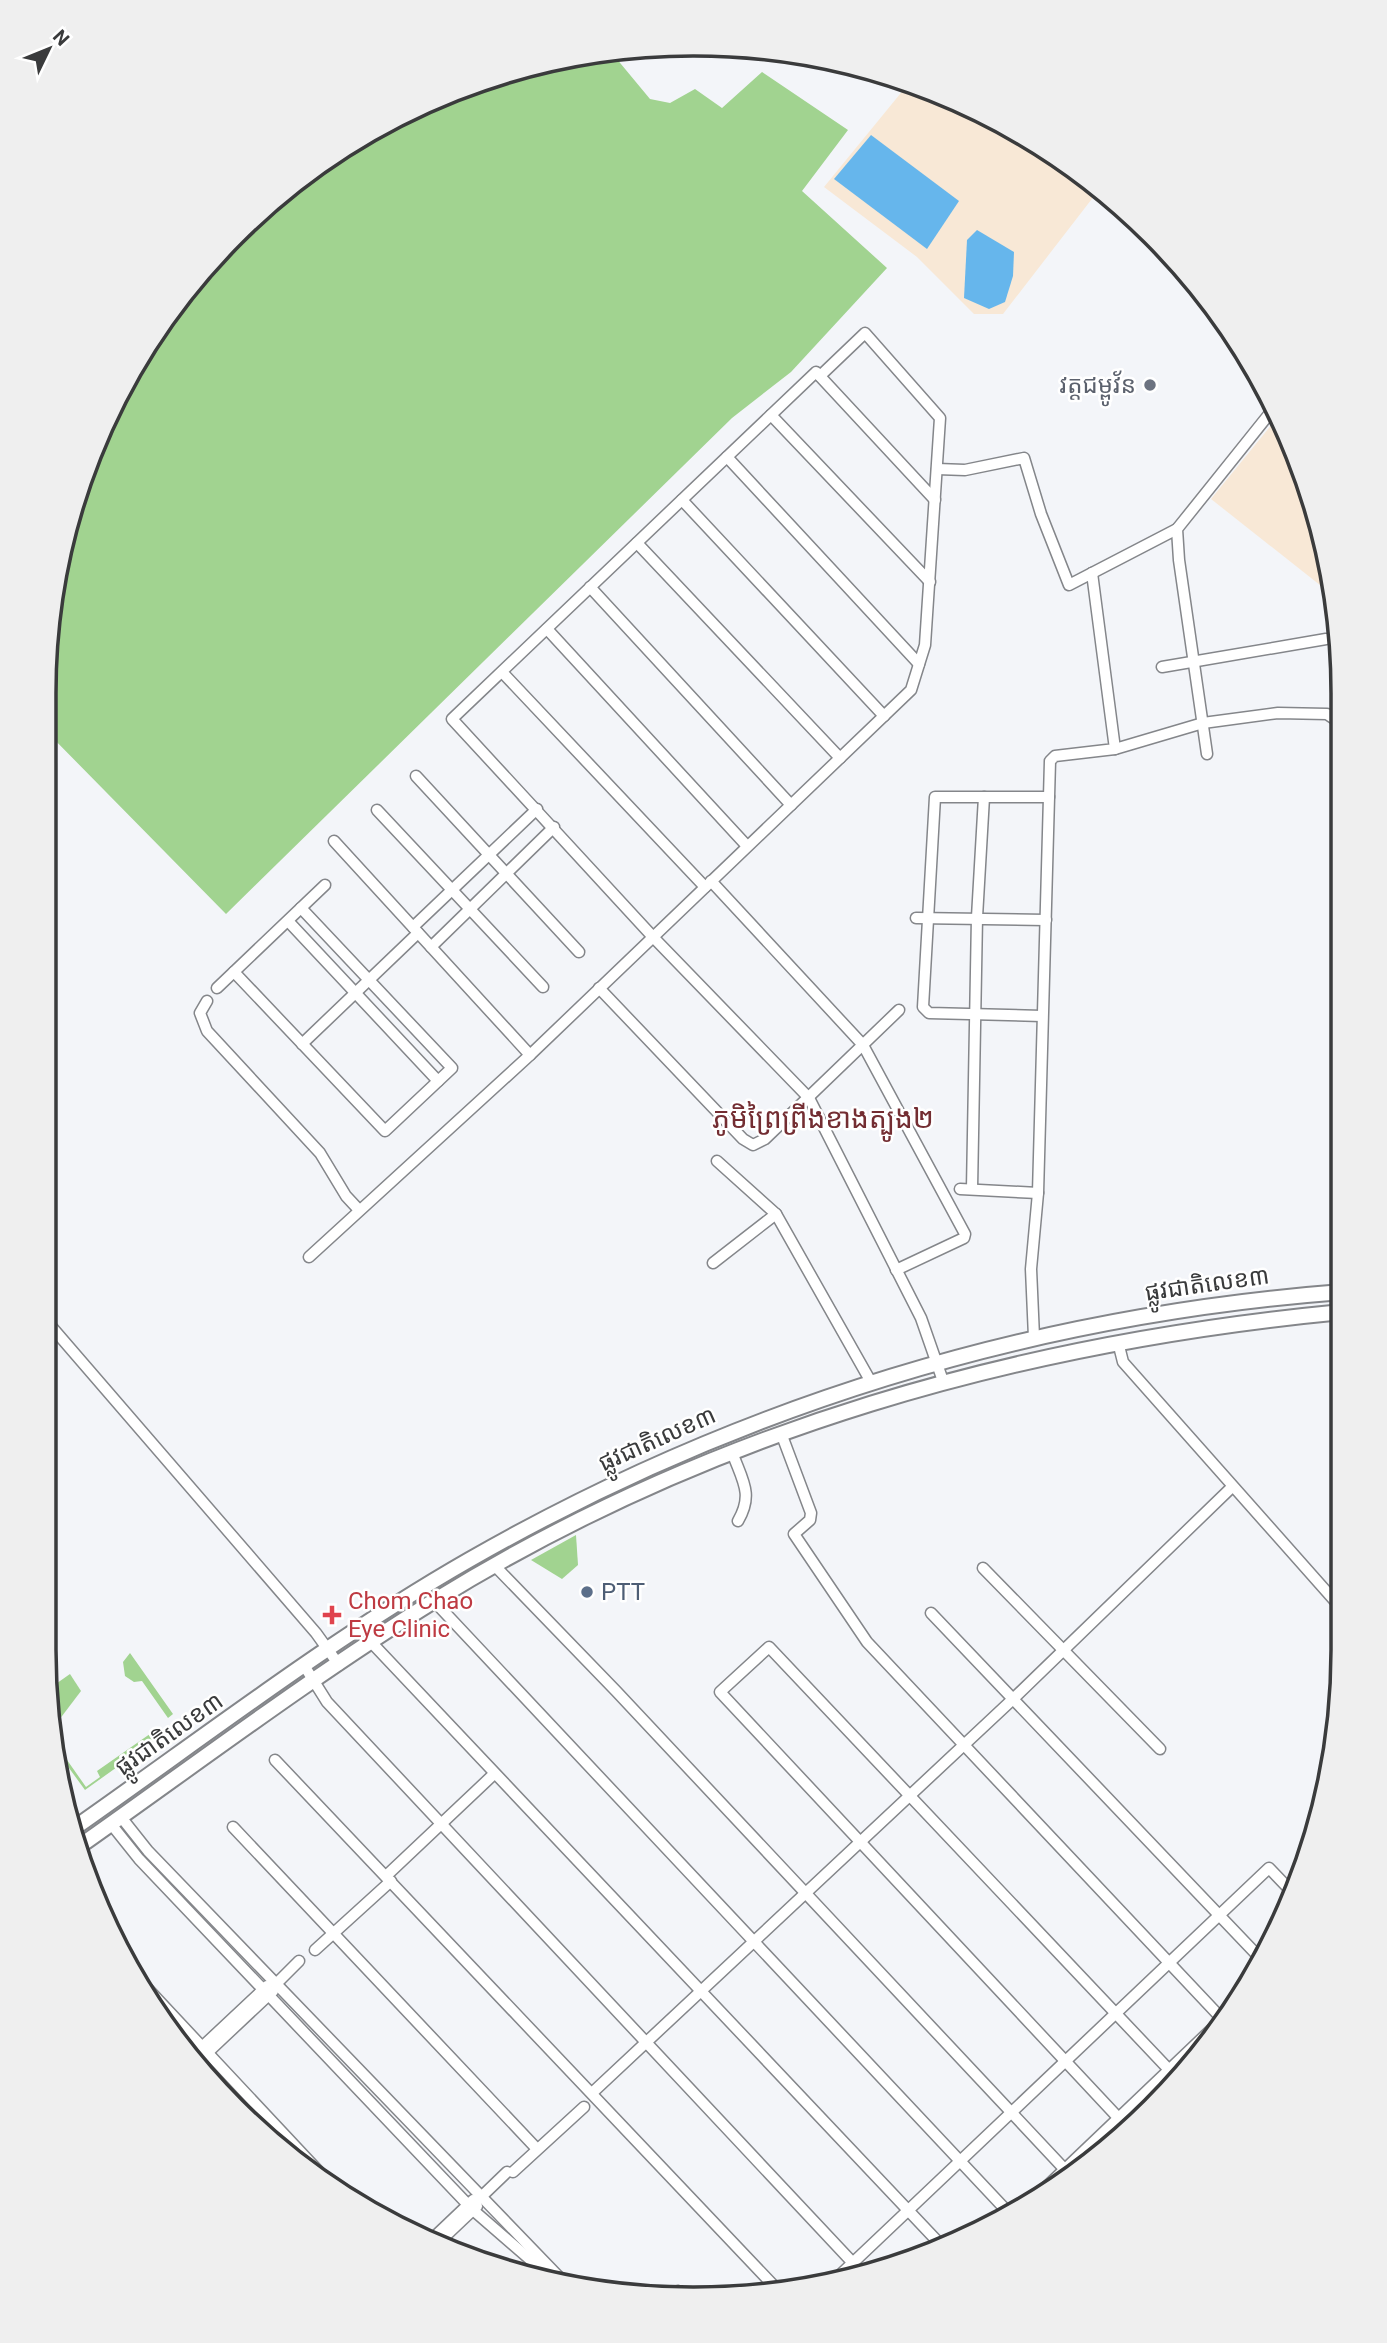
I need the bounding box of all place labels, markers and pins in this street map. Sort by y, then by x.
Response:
place label: វត្តជម្ពូវ័ន [1059,370,1136,407]
marker: វត្តជម្ពូវ័ន [1142,377,1158,393]
place label: PTT [601,1578,645,1606]
marker: PTT [579,1584,595,1600]
place label: Chom Chao Eye Clinic [348,1587,473,1643]
marker: Chom Chao Eye Clinic [322,1605,342,1625]

